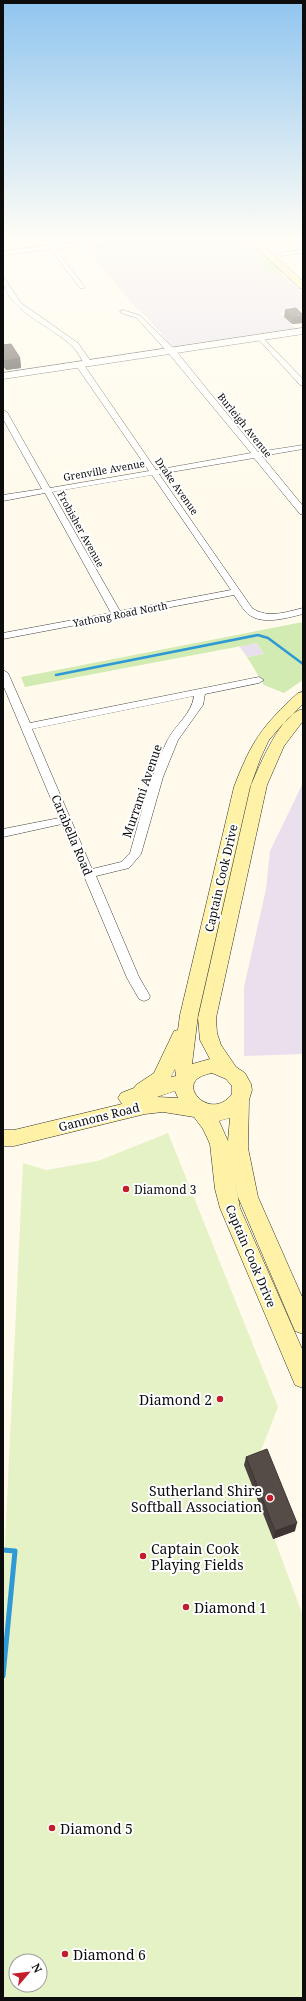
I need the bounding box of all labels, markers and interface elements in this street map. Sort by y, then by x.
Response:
street label: Burleigh Avenue [215,390,275,460]
street label: Drake Avenue [152,455,202,517]
street label: Grenville Avenue [62,456,146,484]
street label: Frobisher Avenue [54,488,108,570]
street label: Yathong Road North [71,598,169,630]
street label: Murrami Avenue [118,742,166,840]
street label: Carabella Road [47,792,97,879]
street label: Captain Cook Drive [200,822,242,934]
street label: Gannons Road [57,1099,142,1135]
place label: Diamond 3 [134,1181,197,1198]
marker: Diamond 3 [121,1184,131,1194]
street label: Captain Cook Drive [222,1202,280,1310]
place label: Diamond 2 [139,1390,212,1409]
marker: Diamond 2 [215,1394,225,1404]
place label: Sutherland Shire Softball Association [131,1481,262,1516]
marker: Sutherland Shire Softball Association [265,1493,275,1503]
place label: Captain Cook Playing Fields [151,1539,243,1574]
marker: Captain Cook Playing Fields [138,1551,148,1561]
place label: Diamond 1 [194,1598,267,1617]
marker: Diamond 1 [181,1602,191,1612]
place label: Diamond 5 [60,1819,133,1838]
marker: Diamond 5 [47,1823,57,1833]
place label: Diamond 6 [73,1945,146,1964]
marker: Diamond 6 [60,1949,70,1959]
north arrow [8,1953,48,1993]
text: N [29,1961,46,1976]

